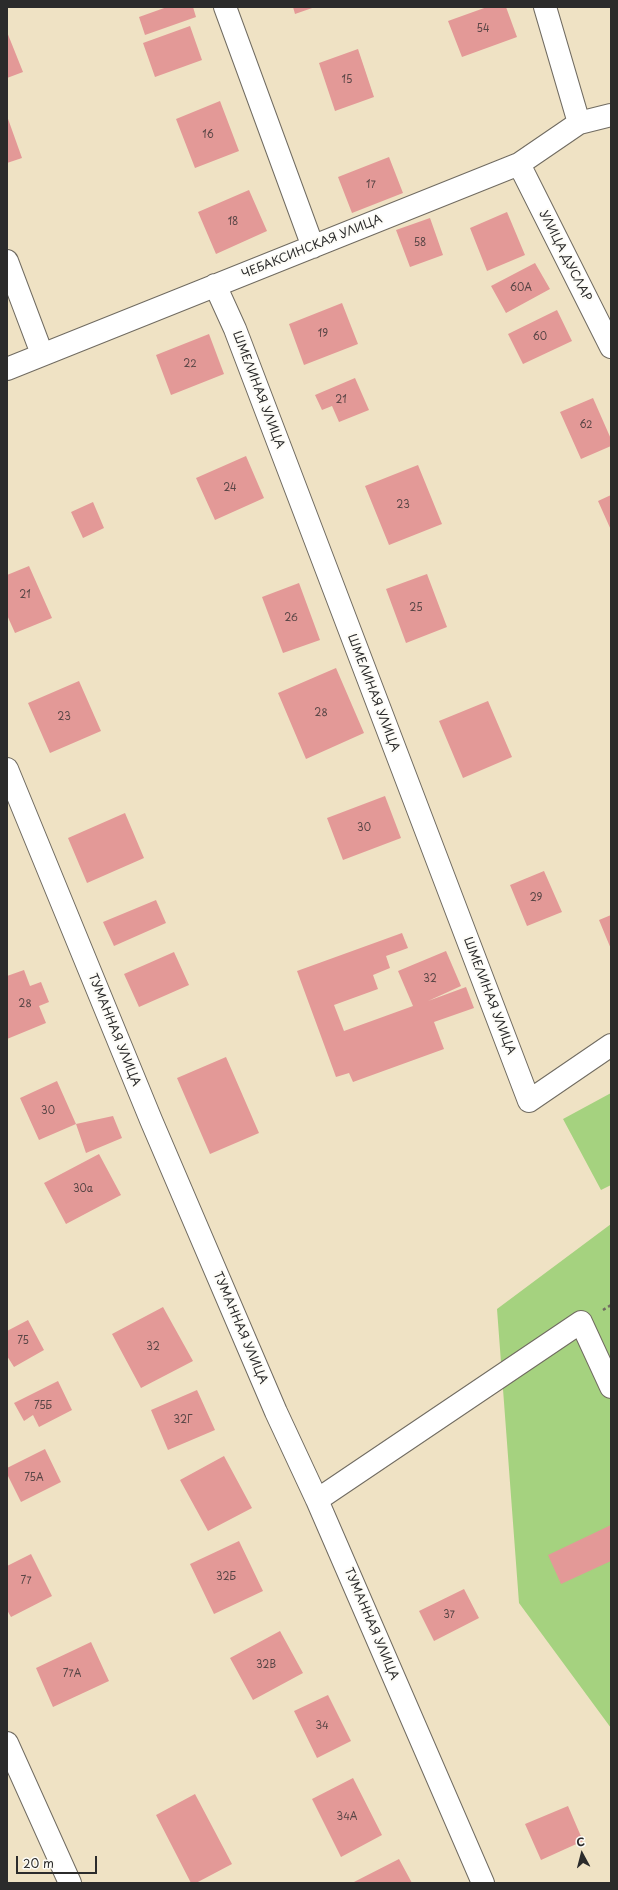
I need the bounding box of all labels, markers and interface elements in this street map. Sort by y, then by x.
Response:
house number: 54 [476,23,490,35]
house number: 15 [342,74,352,86]
house number: 16 [202,129,214,141]
house number: 17 [366,179,376,191]
street label: УЛИЦА ДУСЛАР [536,208,594,304]
street label: ЧЕБАКСИНСКАЯ УЛИЦА [240,212,384,282]
house number: 18 [228,216,238,228]
house number: 58 [414,237,426,249]
house number: 60А [510,282,532,294]
house number: 19 [318,328,328,340]
street label: ШМЕЛИНАЯ УЛИЦА [229,329,287,451]
house number: 60 [533,331,547,343]
house number: 22 [183,358,197,370]
house number: 21 [335,394,347,406]
house number: 62 [579,419,593,431]
house number: 24 [223,482,237,494]
house number: 23 [396,499,410,511]
house number: 21 [19,589,31,601]
house number: 25 [409,602,423,614]
house number: 26 [284,612,298,624]
street label: ШМЕЛИНАЯ УЛИЦА [344,632,402,754]
house number: 28 [314,707,328,719]
house number: 23 [57,711,71,723]
house number: 30 [357,822,371,834]
house number: 29 [530,892,542,904]
street label: ШМЕЛИНАЯ УЛИЦА [460,935,518,1057]
street label: ТУМАННАЯ УЛИЦА [85,971,143,1089]
house number: 32 [423,973,437,985]
house number: 28 [18,998,32,1010]
house number: 30 [41,1105,55,1117]
house number: 30а [73,1183,93,1195]
street label: ТУМАННАЯ УЛИЦА [210,1270,270,1386]
house number: 75 [17,1335,29,1347]
house number: 32 [146,1341,160,1353]
house number: 75Б [34,1400,52,1412]
house number: 32Г [174,1414,192,1426]
house number: 75А [24,1472,44,1484]
street label: ТУМАННАЯ УЛИЦА [341,1566,401,1682]
house number: 32Б [216,1571,236,1583]
house number: 77 [20,1575,32,1587]
house number: 37 [443,1609,455,1621]
house number: 32В [256,1659,276,1671]
house number: 77А [63,1668,81,1680]
house number: 34 [315,1720,329,1732]
house number: 34А [337,1811,357,1823]
text: С [575,1833,586,1851]
north arrow [562,1834,602,1874]
scale bar [18,1848,99,1874]
text: 20 m [23,1854,54,1872]

